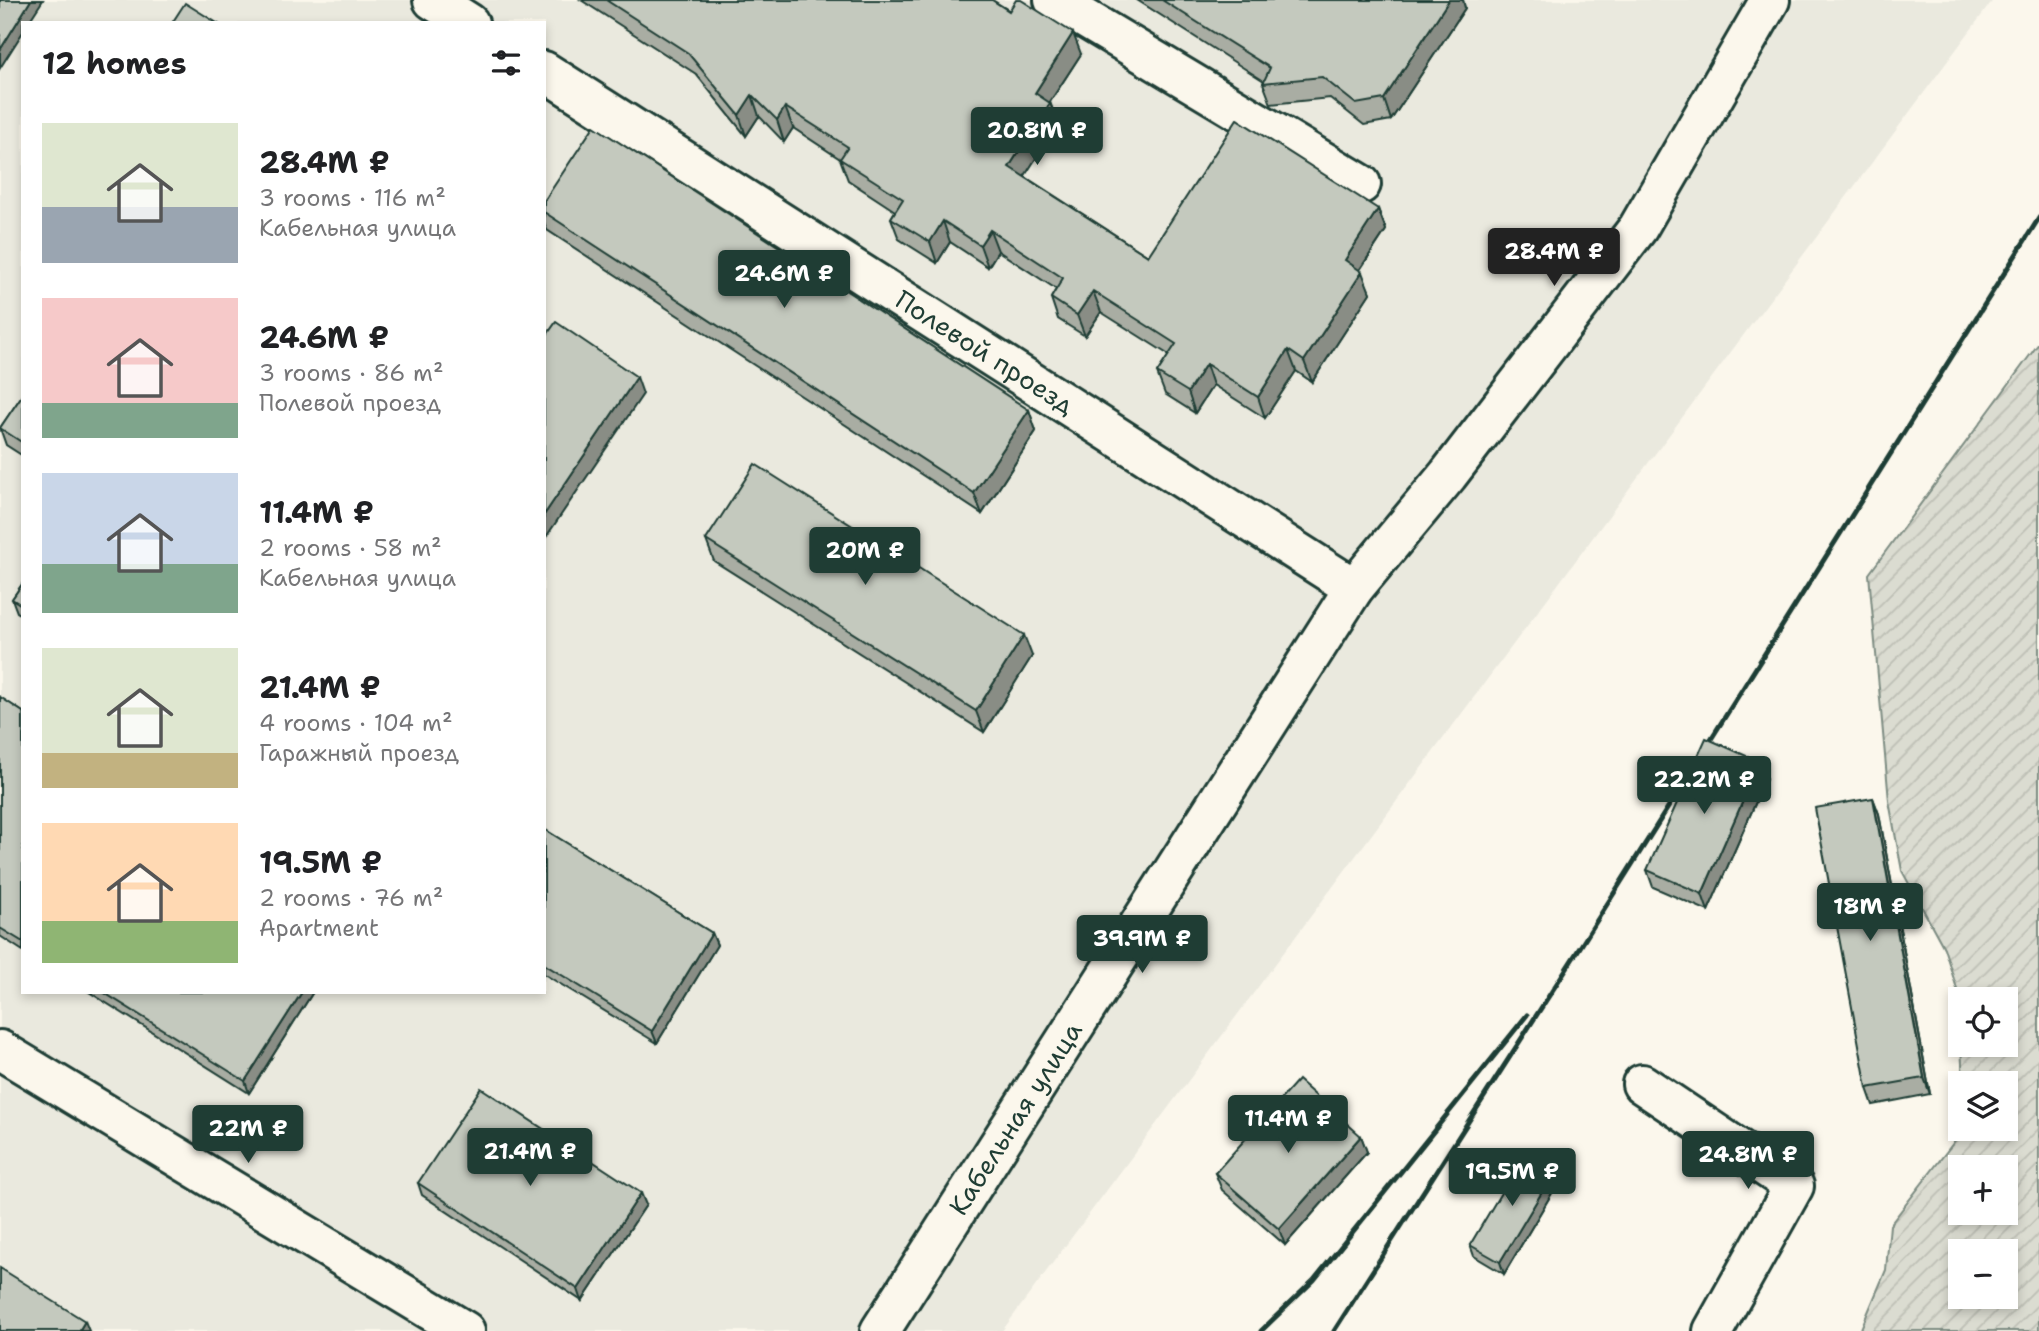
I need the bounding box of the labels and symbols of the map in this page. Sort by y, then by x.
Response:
pin: 20.8M ₽ [972,108,1102,167]
pin: 28.4M ₽ [1489,229,1619,288]
pin: 24.6M ₽ [719,250,849,310]
street label: Полевой проезд [889,282,1082,422]
pin: 20M ₽ [816,528,914,587]
pin: 22.2M ₽ [1639,756,1769,816]
pin: 18M ₽ [1821,884,1919,943]
pin: 39.9M ₽ [1077,916,1207,975]
street label: Кабельная улица [940,1015,1090,1222]
pin: 11.4M ₽ [1223,1096,1353,1155]
pin: 22M ₽ [199,1106,297,1165]
pin: 21.4M ₽ [465,1128,595,1188]
pin: 24.8M ₽ [1683,1132,1813,1191]
pin: 19.5M ₽ [1447,1148,1577,1208]

